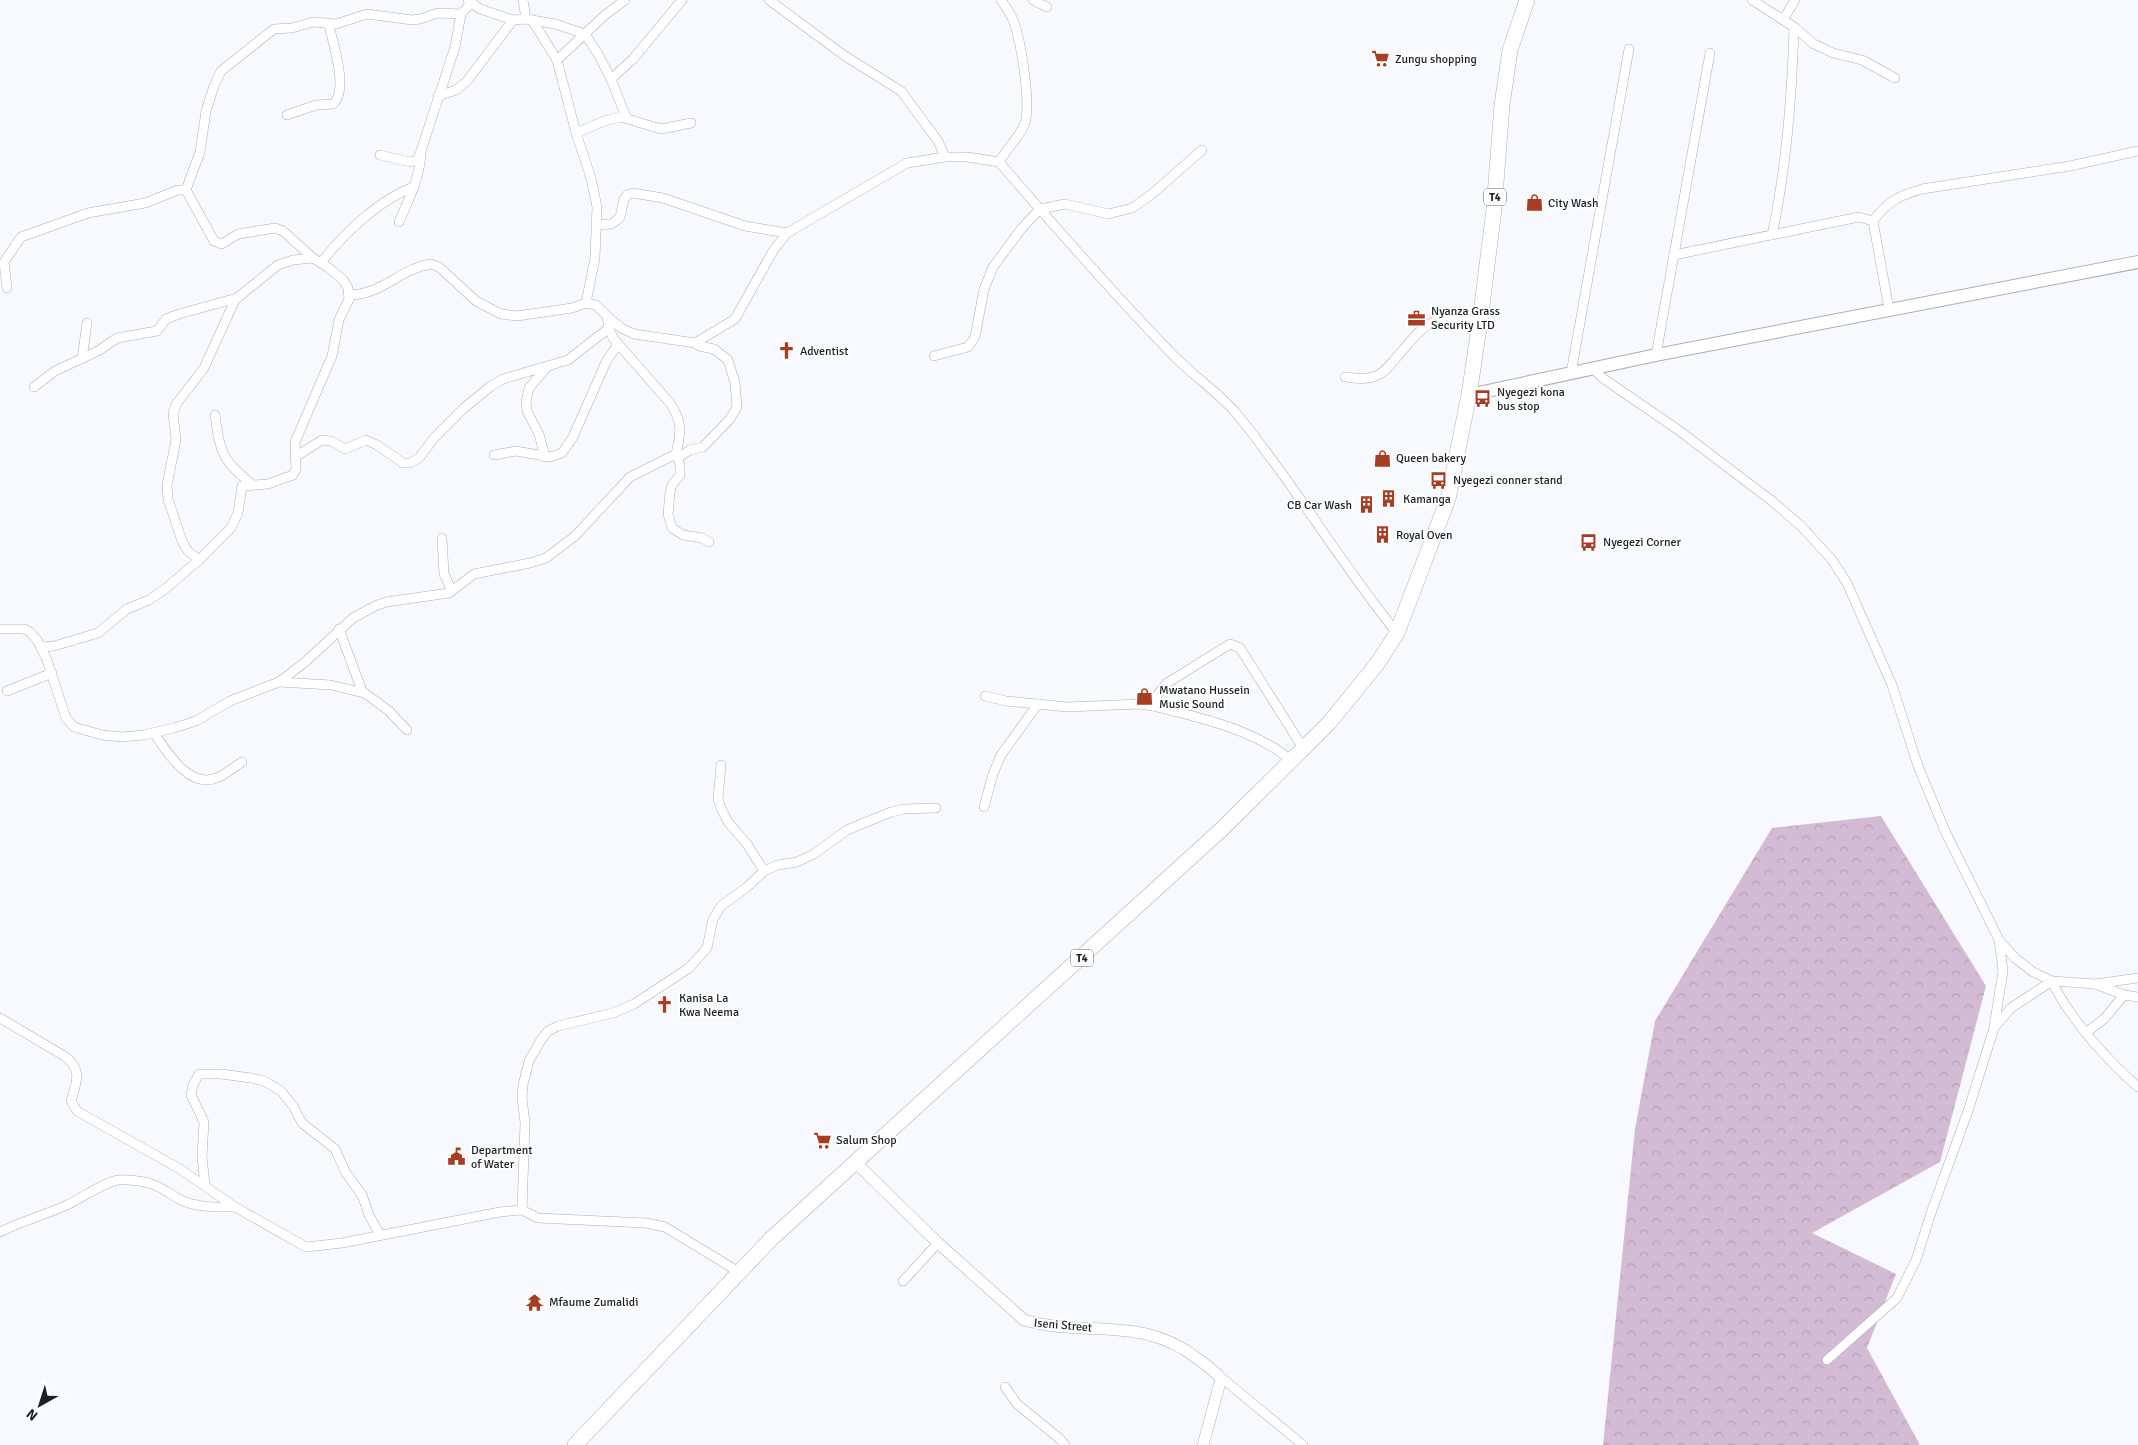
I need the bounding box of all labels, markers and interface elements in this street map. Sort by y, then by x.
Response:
supermarket icon: Zungu shopping [1371,49,1391,69]
place label: Zungu shopping [1395,52,1477,67]
road number: T4 [1484,188,1506,206]
shop icon: City Wash [1524,193,1544,213]
place label: City Wash [1548,196,1599,211]
place label: Nyanza Grass Security LTD [1431,304,1500,333]
office icon: Nyanza Grass Security LTD [1407,308,1427,328]
church icon: Adventist [776,341,796,361]
place label: Adventist [800,344,848,359]
place label: Nyegezi kona bus stop [1497,385,1565,414]
bus stop icon: Nyegezi kona bus stop [1473,389,1493,409]
shop icon: Queen bakery [1372,448,1392,468]
place label: Queen bakery [1396,451,1466,466]
bus stop icon: Nyegezi conner stand [1429,470,1449,490]
place label: Nyegezi conner stand [1453,473,1563,488]
building icon: Kamanga [1379,489,1399,509]
place label: Kamanga [1403,492,1451,507]
building icon: CB Car Wash [1356,495,1376,515]
place label: CB Car Wash [1287,498,1352,513]
building icon: Royal Oven [1372,525,1392,545]
place label: Royal Oven [1396,528,1453,543]
bus stop icon: Nyegezi Corner [1579,532,1599,552]
place label: Nyegezi Corner [1603,535,1682,550]
place label: Mwatano Hussein Music Sound [1159,683,1250,712]
shop icon: Mwatano Hussein Music Sound [1135,687,1155,707]
road number: T4 [1071,950,1093,966]
place label: Kanisa La Kwa Neema [679,991,739,1020]
church icon: Kanisa La Kwa Neema [655,995,675,1015]
supermarket icon: Salum Shop [812,1130,832,1150]
place label: Salum Shop [836,1133,897,1148]
place label: Department of Water [471,1143,532,1172]
public building icon: Department of Water [447,1147,467,1167]
temple icon: Mfaume Zumalidi [525,1292,545,1312]
place label: Mfaume Zumalidi [549,1295,638,1310]
street label: Iseni Street [1033,1315,1093,1336]
north arrow [15,1380,65,1430]
text: N [23,1405,41,1424]

